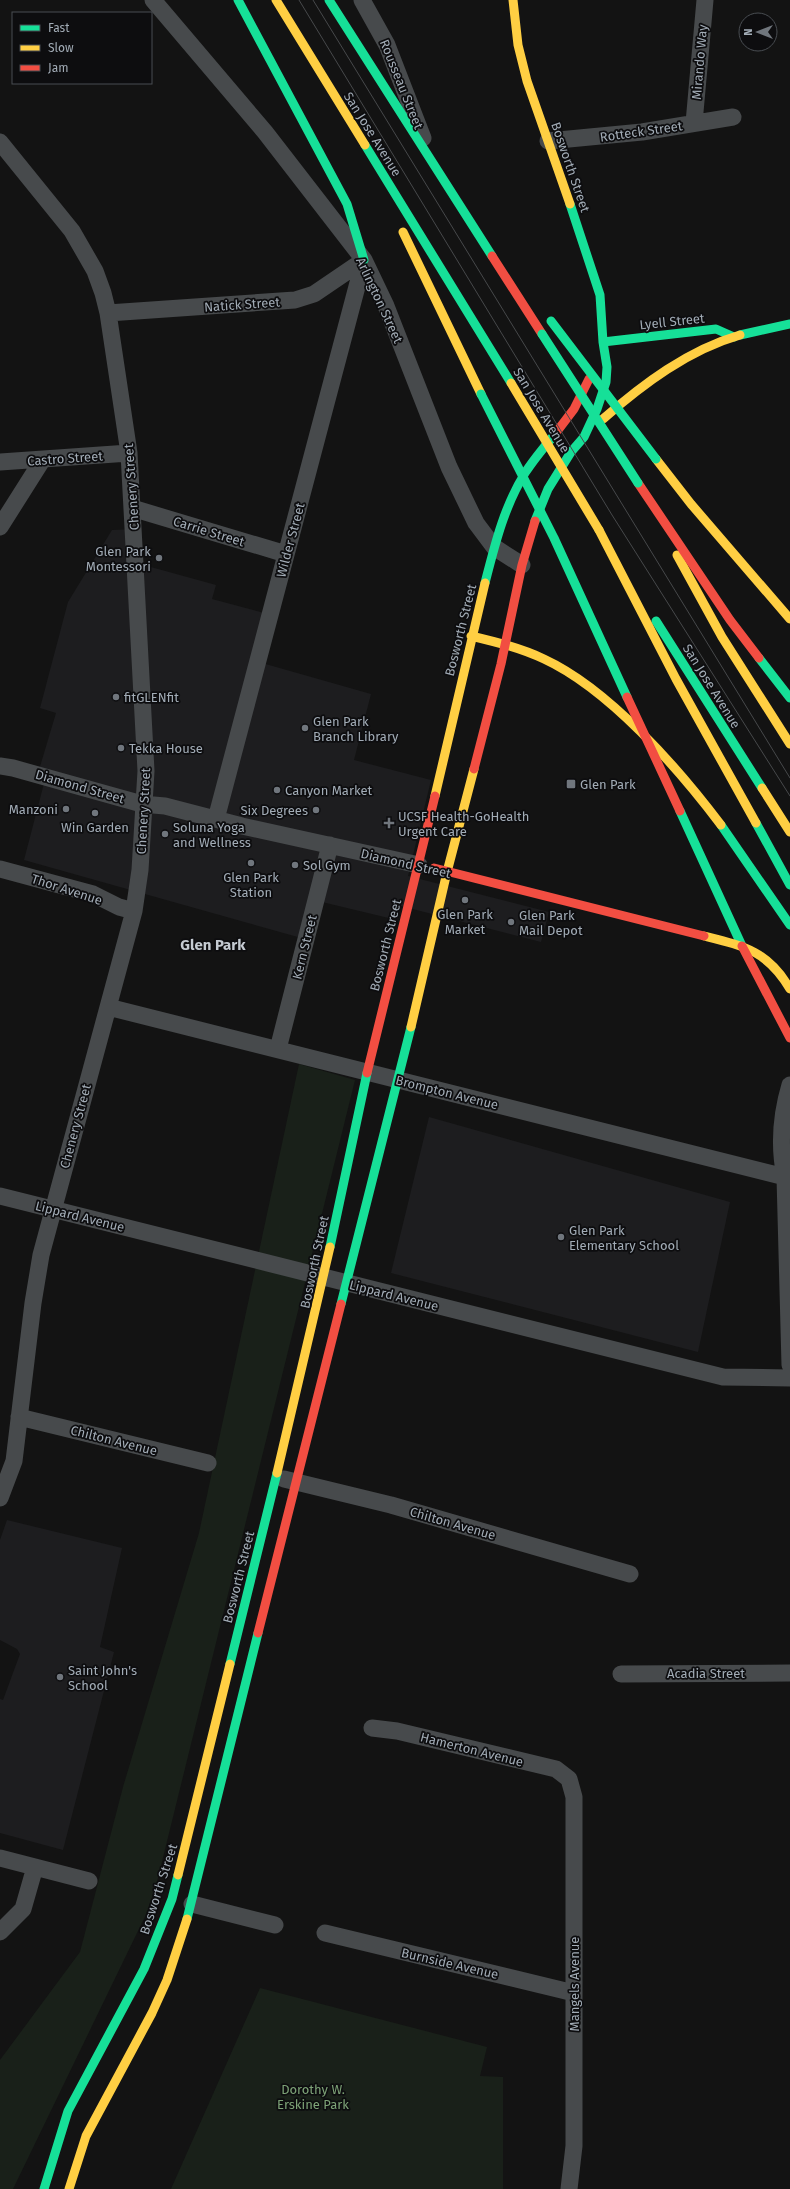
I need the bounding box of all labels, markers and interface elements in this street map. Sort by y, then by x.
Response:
legend [12,12,152,84]
north arrow [738,12,778,52]
text: Fast [48,21,70,35]
street label: Mirando Way [689,23,710,100]
text: N [742,28,755,36]
street label: Rousseau Street [377,37,426,131]
text: Slow [48,41,74,55]
text: Jam [48,61,68,75]
street label: San Jose Avenue [341,89,405,179]
street label: Rotteck Street [599,118,684,145]
street label: Bosworth Street [548,120,593,215]
street label: Arlington Street [353,255,406,346]
street label: Natick Street [204,294,281,315]
street label: Lyell Street [639,311,706,332]
street label: San Jose Avenue [510,365,573,455]
street label: Chenery Street [121,443,142,531]
street label: Castro Street [27,448,104,469]
street label: Wilder Street [273,501,308,579]
street label: Carrie Street [171,514,247,550]
place label: Glen Park Montessori [86,544,151,574]
marker: Glen Park Montessori [154,553,164,563]
street label: Bosworth Street [442,582,479,678]
street label: San Jose Avenue [680,641,744,731]
place label: fitGLENfit [124,690,179,705]
marker: fitGLENfit [111,692,121,702]
place label: Glen Park Branch Library [313,714,399,744]
marker: Glen Park Branch Library [300,723,310,733]
place label: Tekka House [129,741,203,756]
marker: Tekka House [116,743,126,753]
street label: Diamond Street [34,767,126,806]
street label: Chenery Street [134,767,153,855]
place label: Glen Park [580,777,636,792]
marker: Glen Park [565,778,577,790]
place label: Canyon Market [285,783,373,798]
marker: Canyon Market [272,785,282,795]
place label: Manzoni [9,802,58,817]
place label: Six Degrees [240,803,308,818]
marker: Manzoni [61,804,71,814]
marker: Six Degrees [311,805,321,815]
marker: Win Garden [90,808,100,818]
place label: UCSF Health-GoHealth Urgent Care [398,809,529,839]
marker: UCSF Health-GoHealth Urgent Care [383,817,395,829]
place label: Win Garden [61,820,129,835]
place label: Soluna Yoga and Wellness [173,820,251,850]
marker: Soluna Yoga and Wellness [160,829,170,839]
street label: Diamond Street [359,846,453,881]
marker: Glen Park Station [246,858,256,868]
place label: Sol Gym [303,858,351,873]
marker: Sol Gym [290,860,300,870]
place label: Glen Park Station [223,870,279,900]
street label: Thor Avenue [30,871,104,908]
marker: Glen Park Market [460,895,470,905]
street label: Bosworth Street [367,897,404,993]
place label: Glen Park Market [437,907,493,937]
place label: Glen Park Mail Depot [519,908,583,938]
street label: Kern Street [289,913,320,981]
marker: Glen Park Mail Depot [506,917,516,927]
district label: Glen Park [180,936,246,954]
street label: Brompton Avenue [394,1072,500,1112]
street label: Chenery Street [57,1082,94,1170]
street label: Lippard Avenue [34,1198,126,1235]
street label: Bosworth Street [297,1214,332,1310]
place label: Glen Park Elementary School [569,1223,679,1253]
marker: Glen Park Elementary School [556,1232,566,1242]
street label: Lippard Avenue [348,1277,440,1314]
street label: Chilton Avenue [69,1422,159,1458]
street label: Chilton Avenue [408,1504,497,1543]
street label: Bosworth Street [220,1529,257,1625]
place label: Saint John's School [68,1663,137,1693]
street label: Acadia Street [667,1666,745,1681]
marker: Saint John's School [55,1672,65,1682]
street label: Hamerton Avenue [419,1729,525,1770]
street label: Bosworth Street [137,1842,180,1936]
street label: Mangels Avenue [567,1937,582,2031]
street label: Burnside Avenue [400,1945,500,1982]
park label: Dorothy W. Erskine Park [277,2082,349,2112]

